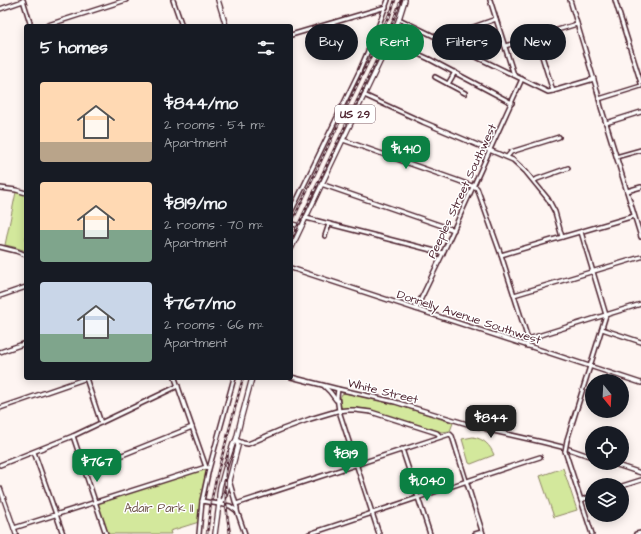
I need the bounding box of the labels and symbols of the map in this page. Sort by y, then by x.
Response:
road number: US 29 [335,105,375,123]
street label: Peeples Street Southwest [424,121,501,261]
pin: $1,410 [373,136,439,170]
street label: Donnelly Avenue Southwest [394,286,543,350]
north arrow [585,374,629,418]
street label: White Street [346,375,420,409]
pin: $844 [467,405,515,439]
pin: $819 [322,441,370,475]
pin: $767 [73,449,121,483]
pin: $1,040 [394,468,460,502]
park label: Adair Park II [124,500,194,517]

